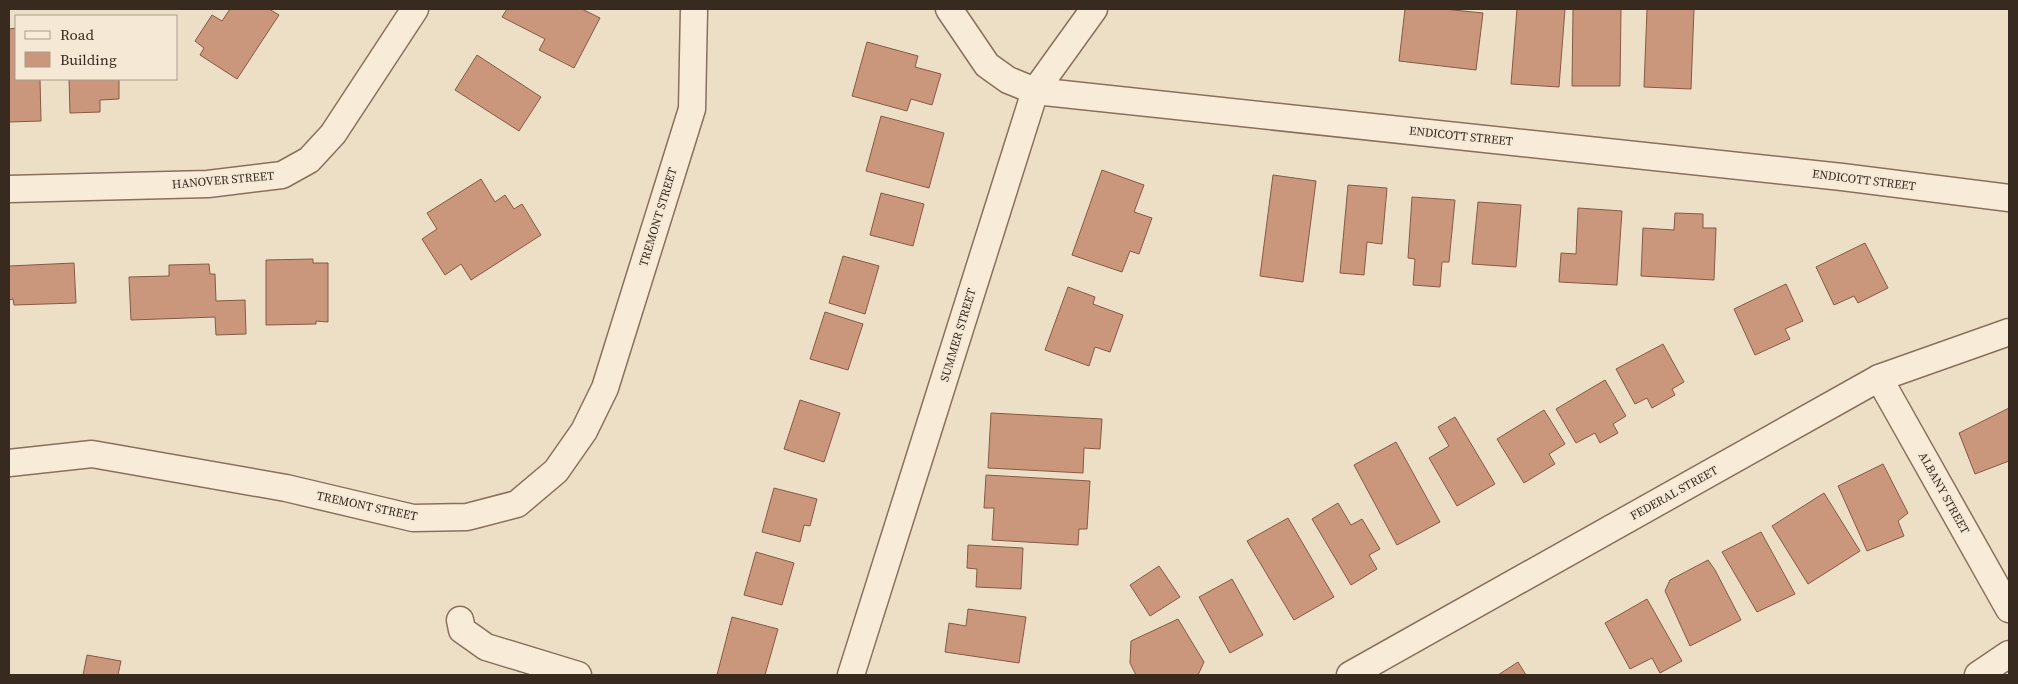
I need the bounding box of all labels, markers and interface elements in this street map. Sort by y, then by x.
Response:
legend [15,15,178,80]
text: Road [60,24,94,45]
text: Building [60,49,117,70]
street label: ENDICOTT STREET [1408,123,1514,149]
street label: TREMONT STREET [635,165,681,268]
street label: ENDICOTT STREET [1811,166,1917,194]
street label: HANOVER STREET [171,167,276,192]
street label: SUMMER STREET [936,286,980,384]
street label: ALBANY STREET [1915,449,1974,538]
street label: FEDERAL STREET [1627,462,1721,524]
street label: TREMONT STREET [315,488,420,525]

